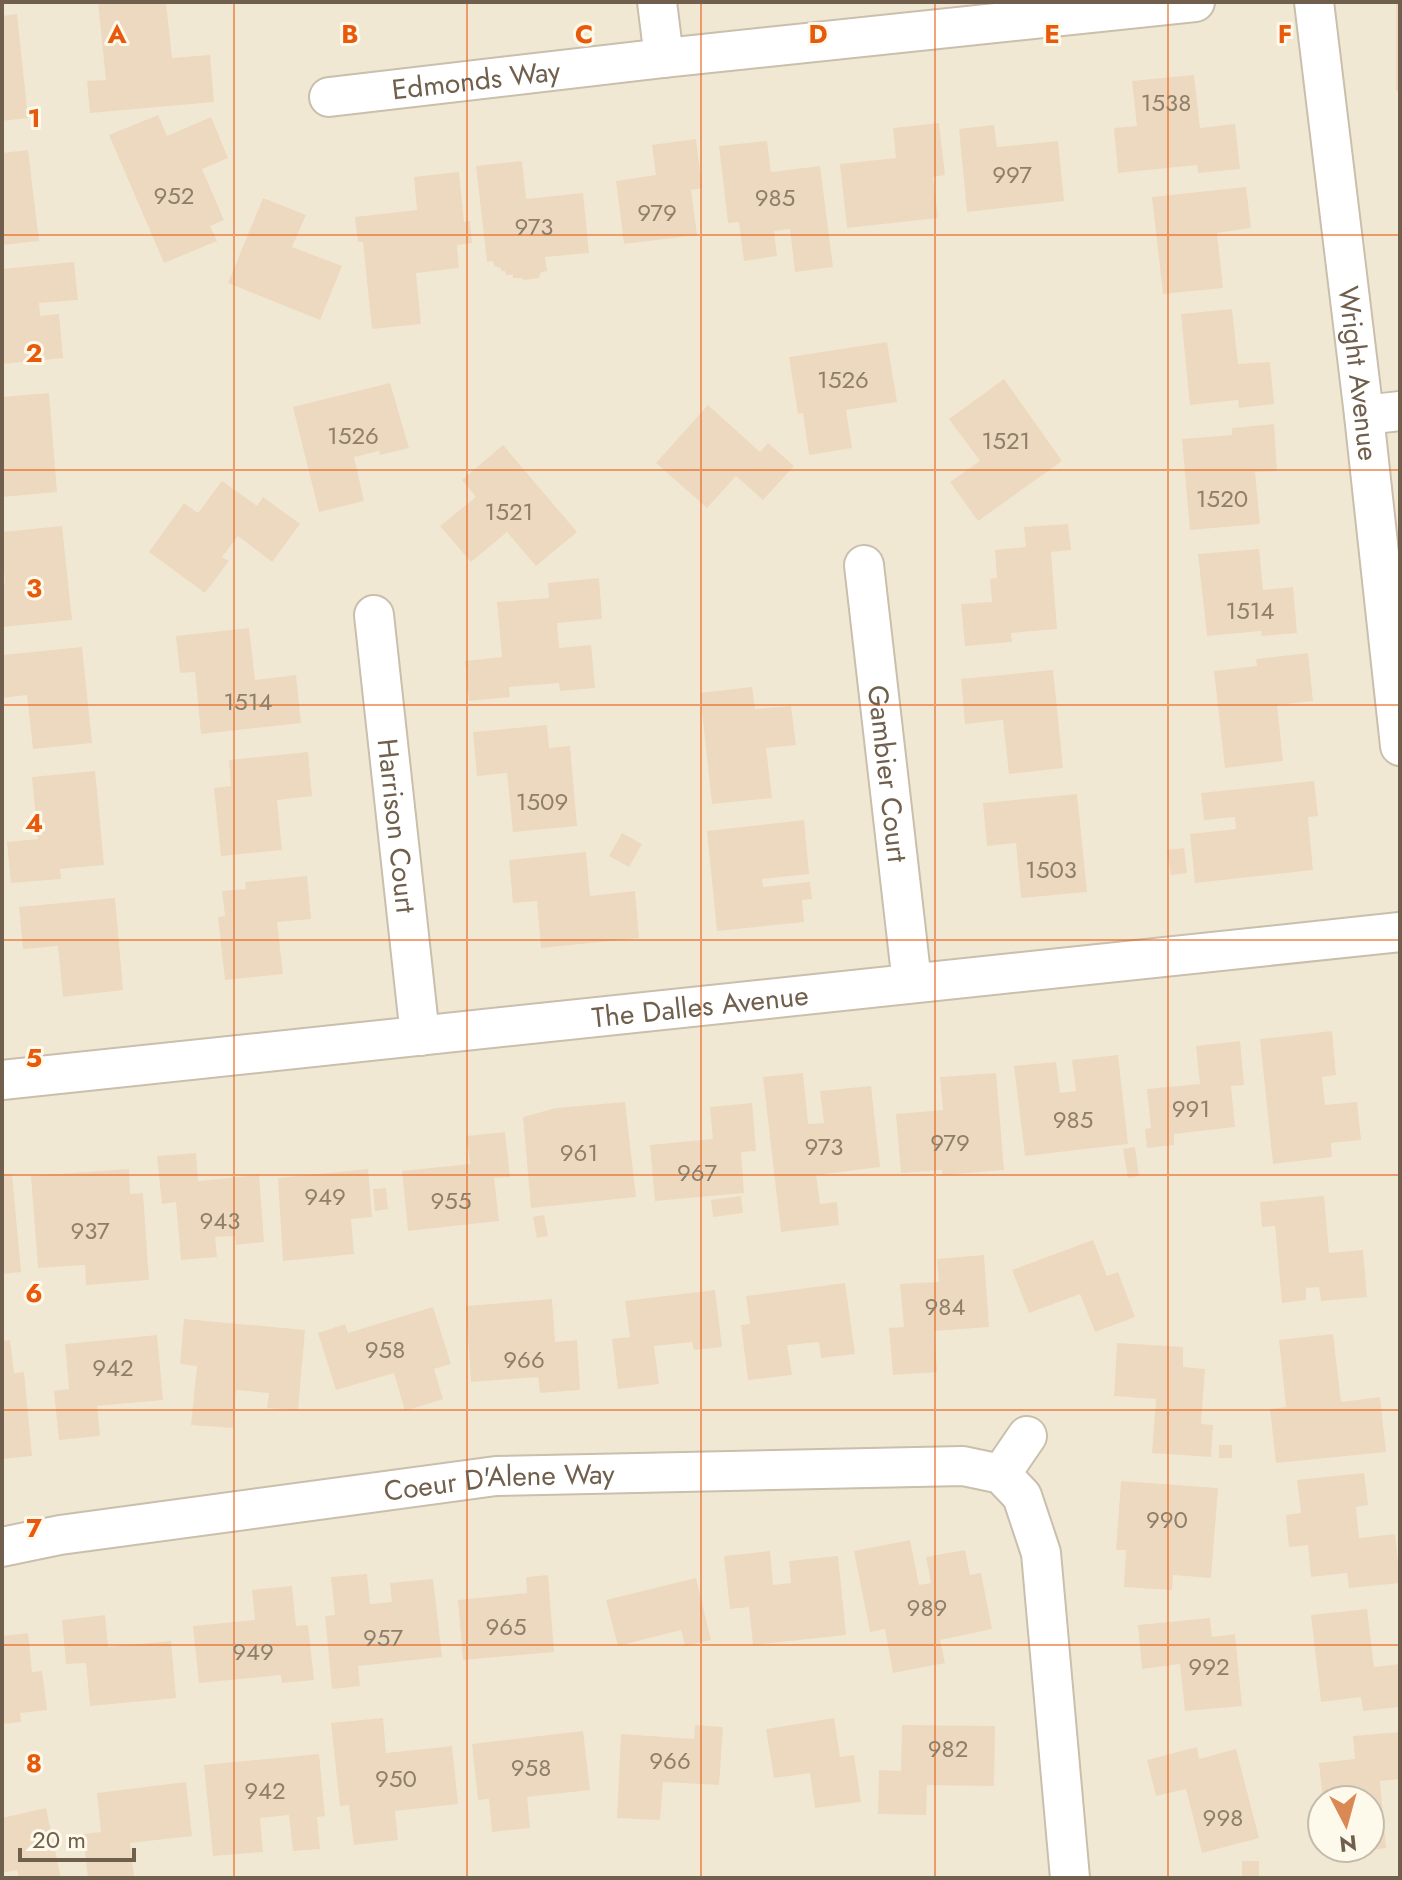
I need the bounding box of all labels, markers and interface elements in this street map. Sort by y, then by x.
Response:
text: A [106,15,127,53]
text: B [341,15,359,53]
text: C [575,15,593,53]
text: D [808,15,828,53]
text: E [1044,15,1060,53]
text: F [1278,15,1292,53]
street label: Edmonds Way [389,50,563,110]
house number: 1538 [1141,85,1191,120]
text: 1 [27,99,41,137]
house number: 997 [992,157,1032,192]
house number: 952 [153,178,195,213]
house number: 985 [755,180,795,215]
house number: 979 [637,195,677,230]
house number: 973 [515,209,553,244]
street label: Wright Avenue [1328,284,1389,463]
text: 2 [25,334,43,372]
house number: 1526 [817,362,869,397]
house number: 1526 [327,418,379,453]
house number: 1521 [982,423,1030,458]
house number: 1520 [1196,481,1248,516]
house number: 1521 [485,494,533,529]
text: 3 [26,569,42,607]
house number: 1514 [1225,593,1275,628]
street label: Gambier Court [857,683,919,865]
house number: 1514 [223,684,273,719]
street label: Harrison Court [367,736,427,915]
house number: 1509 [516,784,568,819]
text: 4 [25,804,43,842]
house number: 1503 [1025,852,1077,887]
street label: The Dalles Avenue [590,974,810,1038]
text: 5 [26,1039,42,1077]
house number: 991 [1172,1091,1210,1126]
house number: 985 [1053,1102,1093,1137]
house number: 979 [930,1125,970,1160]
house number: 973 [805,1129,843,1164]
house number: 961 [560,1135,598,1170]
house number: 967 [677,1155,718,1190]
house number: 949 [304,1179,346,1214]
house number: 955 [431,1183,471,1218]
house number: 943 [200,1203,240,1238]
house number: 937 [70,1213,110,1248]
text: 6 [25,1274,43,1312]
house number: 984 [925,1289,965,1324]
house number: 958 [365,1332,405,1367]
house number: 966 [503,1342,545,1377]
house number: 942 [92,1350,134,1385]
street label: Coeur D'Alene Way [381,1453,616,1511]
house number: 990 [1146,1502,1188,1537]
text: 7 [26,1509,42,1547]
house number: 989 [907,1590,947,1625]
house number: 965 [485,1609,527,1644]
house number: 957 [363,1620,403,1655]
house number: 949 [232,1634,274,1669]
house number: 992 [1188,1649,1230,1684]
house number: 982 [928,1731,968,1766]
house number: 966 [649,1743,691,1778]
text: 8 [26,1744,42,1782]
house number: 958 [511,1750,551,1785]
house number: 950 [375,1761,417,1796]
house number: 942 [244,1773,286,1808]
north arrow [1306,1784,1386,1864]
house number: 998 [1203,1800,1243,1835]
scale bar [20,1812,134,1862]
text: 20 m [32,1822,86,1857]
text: N [1338,1827,1358,1861]

